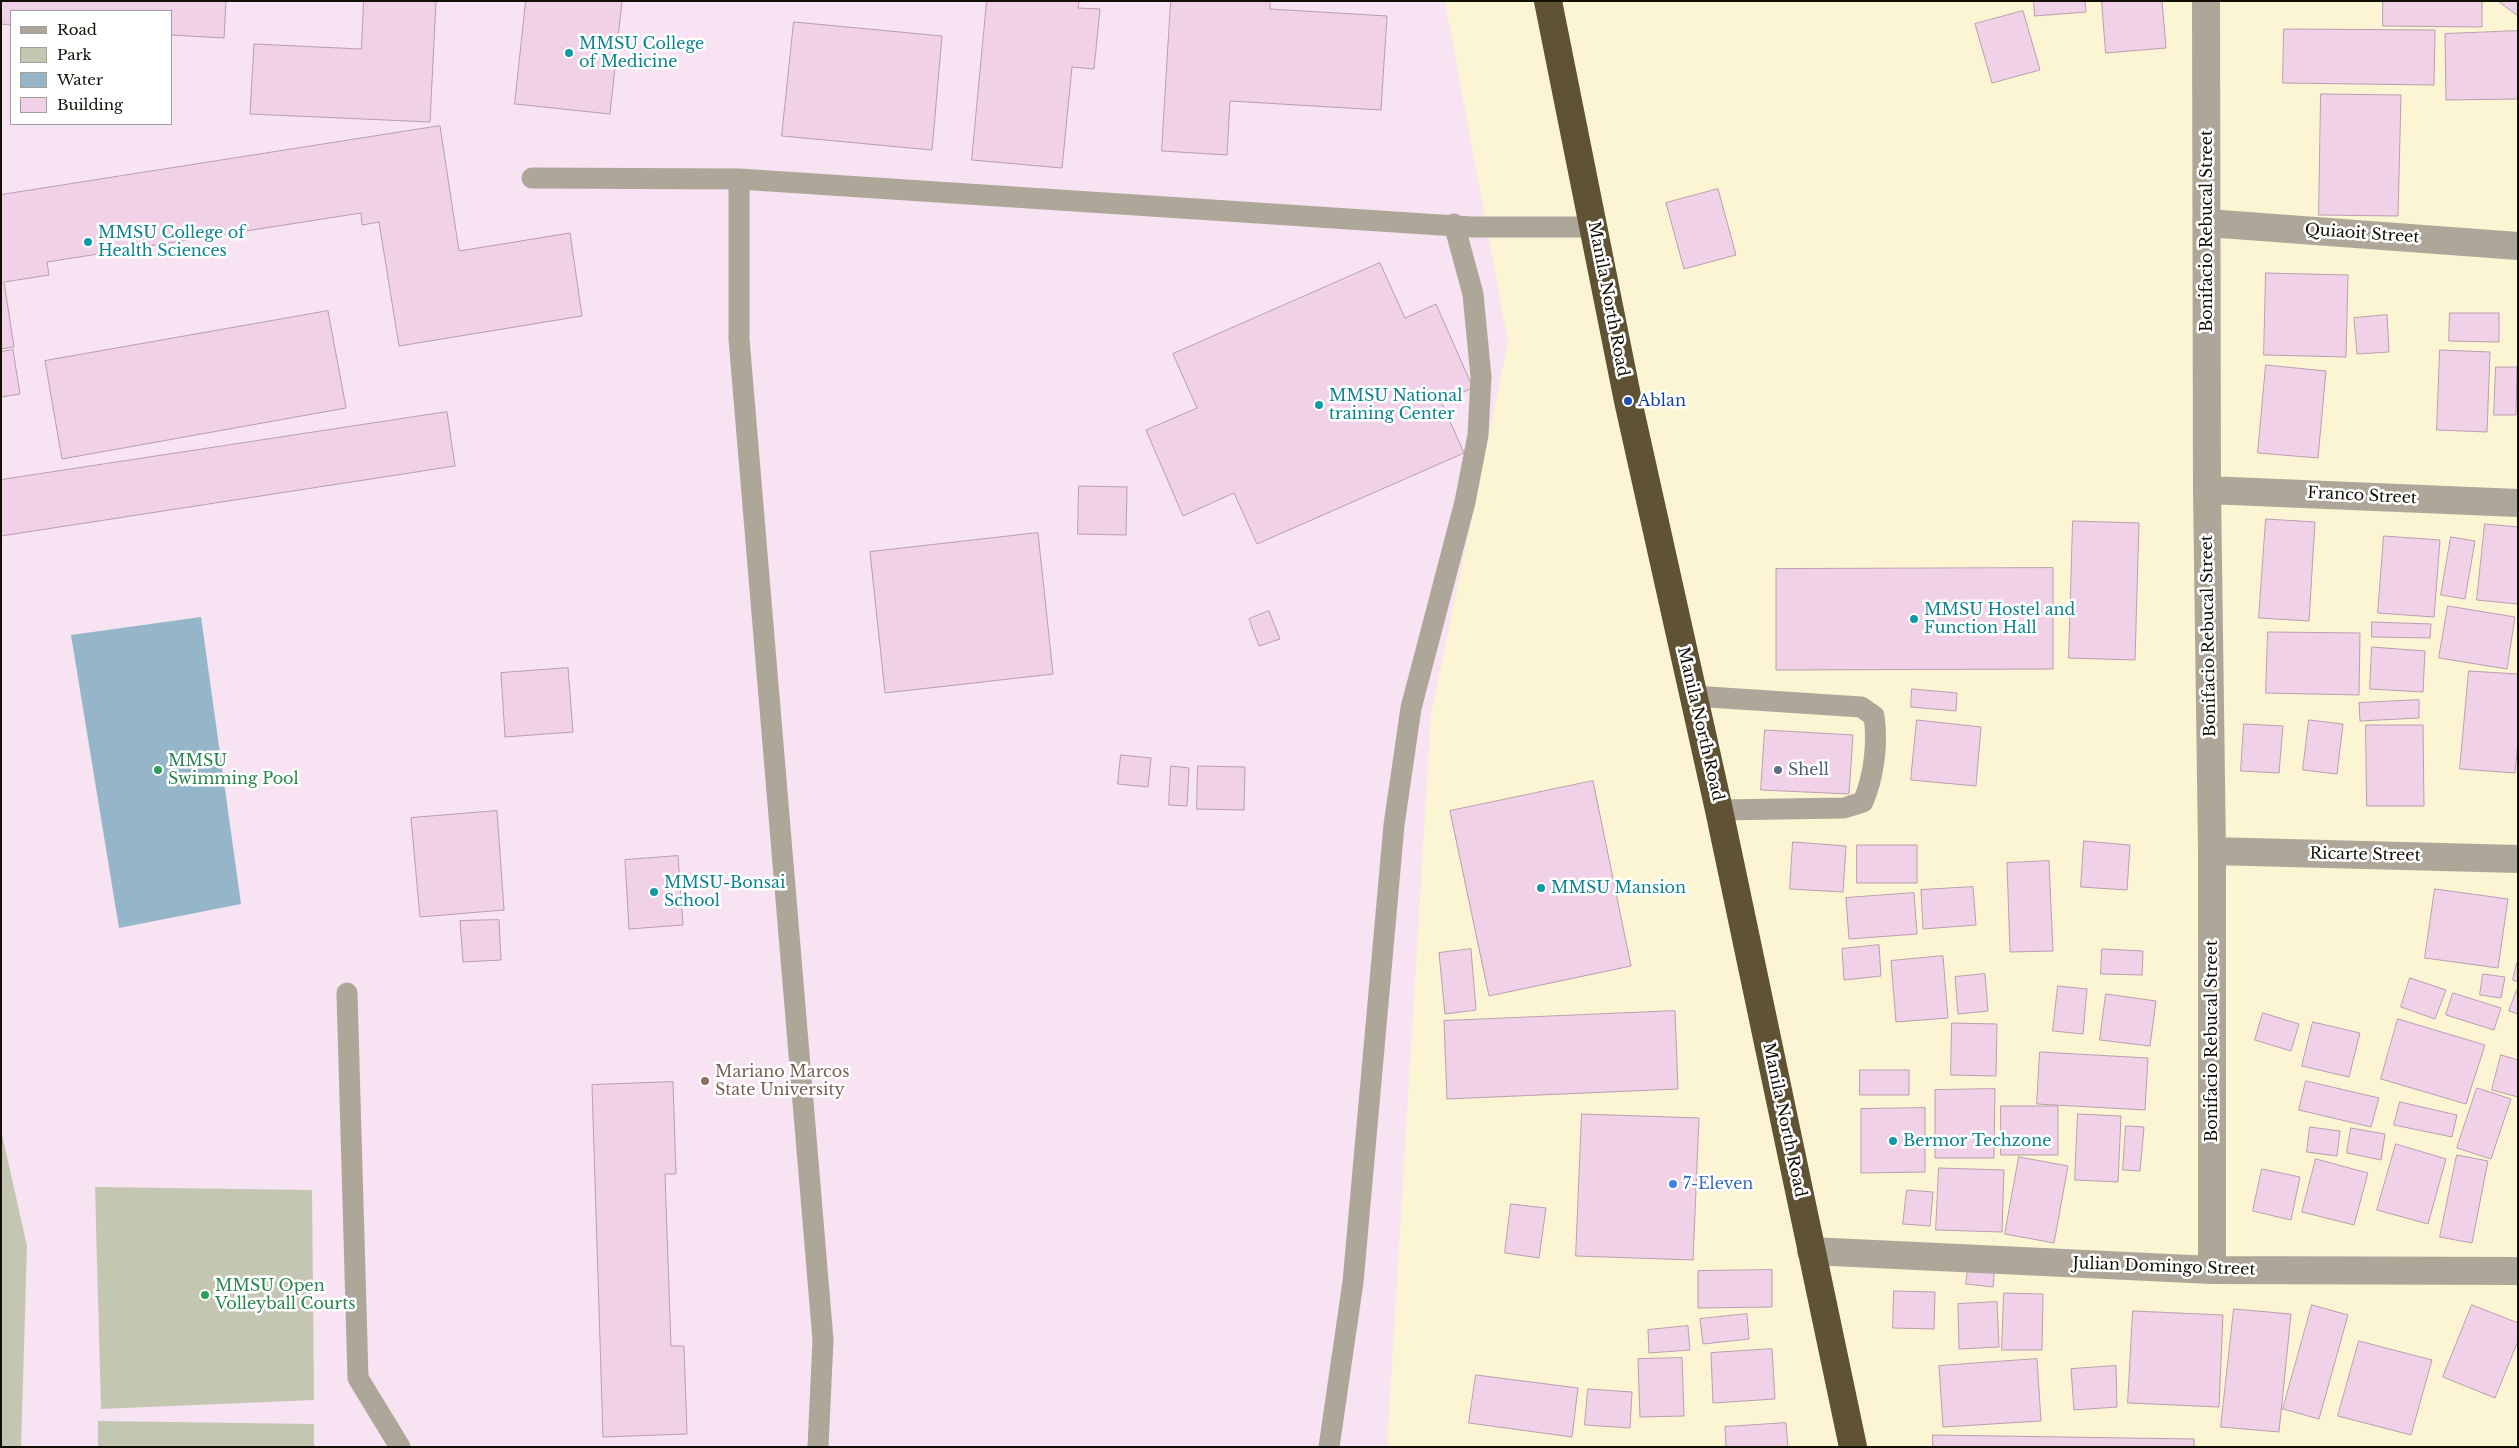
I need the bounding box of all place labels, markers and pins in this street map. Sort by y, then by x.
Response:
place label: MMSU College of Medicine [579,34,704,72]
marker: MMSU College of Medicine [563,47,575,59]
place label: MMSU College of Health Sciences [98,223,245,261]
marker: MMSU College of Health Sciences [82,236,94,248]
place label: MMSU National training Center [1329,386,1462,424]
place label: Ablan [1638,391,1686,411]
marker: Ablan [1622,395,1634,407]
marker: MMSU National training Center [1313,399,1325,411]
place label: MMSU Hostel and Function Hall [1924,600,2075,638]
marker: MMSU Hostel and Function Hall [1908,613,1920,625]
place label: MMSU Swimming Pool [168,751,299,789]
place label: Shell [1788,760,1829,780]
marker: MMSU Swimming Pool [152,764,164,776]
marker: Shell [1772,764,1784,776]
place label: MMSU-Bonsai School [664,873,785,911]
place label: MMSU Mansion [1551,878,1686,898]
marker: MMSU Mansion [1535,882,1547,894]
marker: MMSU-Bonsai School [648,886,660,898]
place label: Mariano Marcos State University [715,1062,849,1100]
marker: Mariano Marcos State University [699,1075,711,1087]
place label: Bermor Techzone [1903,1131,2051,1151]
marker: Bermor Techzone [1887,1135,1899,1147]
place label: 7-Eleven [1683,1174,1753,1194]
marker: 7-Eleven [1667,1178,1679,1190]
place label: MMSU Open Volleyball Courts [215,1276,356,1314]
marker: MMSU Open Volleyball Courts [199,1289,211,1301]

